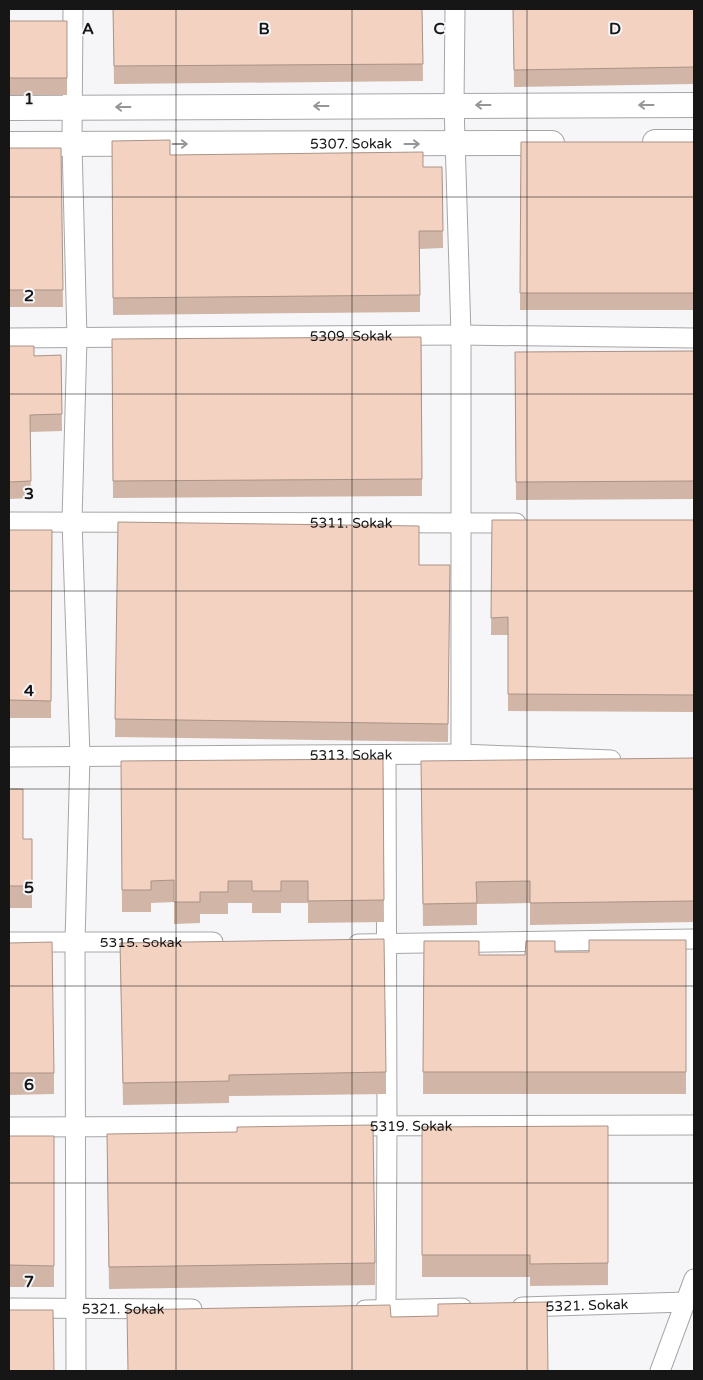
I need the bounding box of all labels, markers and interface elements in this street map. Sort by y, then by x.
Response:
text: A [82,19,94,39]
text: B [258,19,270,39]
text: C [433,19,445,39]
text: D [609,19,621,39]
text: 1 [24,89,34,109]
one-way arrow [475,100,492,110]
one-way arrow [638,100,654,110]
one-way arrow [313,101,329,111]
one-way arrow [115,102,132,112]
street label: 5307. Sokak [310,135,392,152]
one-way arrow [172,139,188,149]
one-way arrow [404,139,420,149]
text: 2 [24,286,34,306]
street label: 5309. Sokak [310,327,393,345]
text: 3 [24,484,34,504]
street label: 5311. Sokak [310,515,393,532]
text: 4 [24,681,34,701]
street label: 5313. Sokak [310,746,393,764]
text: 5 [24,878,34,898]
street label: 5315. Sokak [100,934,183,951]
text: 6 [24,1075,34,1095]
street label: 5319. Sokak [370,1118,453,1135]
text: 7 [24,1272,34,1292]
street label: 5321. Sokak [545,1296,629,1315]
street label: 5321. Sokak [82,1300,165,1318]

